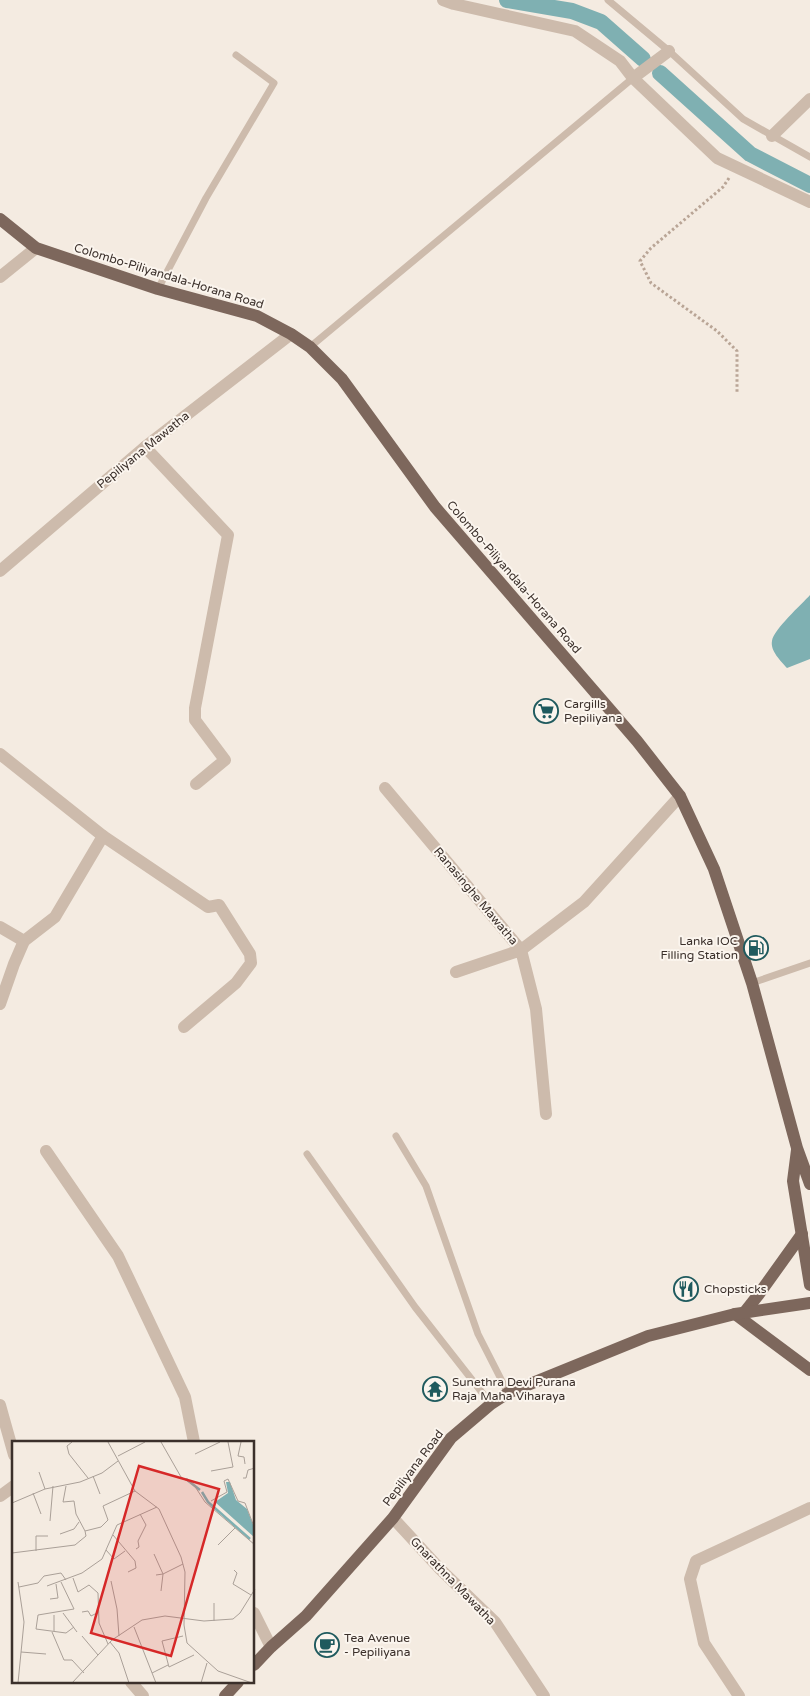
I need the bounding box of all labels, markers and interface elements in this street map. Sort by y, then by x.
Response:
street label: Colombo-Piliyandala-Horana Road [72,240,266,312]
street label: Pepiliyana Mawatha [94,409,192,491]
street label: Colombo-Piliyandala-Horana Road [444,498,584,656]
place label: Cargills Pepiliyana [564,697,622,725]
supermarket icon: Cargills Pepiliyana [533,698,559,724]
street label: Ranasinghe Mawatha [431,844,521,948]
place label: Lanka IOC Filling Station [660,934,738,962]
fuel station icon: Lanka IOC Filling Station [743,935,769,961]
restaurant icon: Chopsticks [673,1276,699,1302]
place label: Chopsticks [704,1282,767,1296]
place label: Sunethra Devi Purana Raja Maha Viharaya [452,1375,576,1403]
temple icon: Sunethra Devi Purana Raja Maha Viharaya [422,1376,448,1402]
street label: Pepiliyana Road [380,1427,446,1509]
inset map [12,1441,255,1684]
street label: Gnarathna Mawatha [408,1534,498,1628]
place label: Tea Avenue - Pepiliyana [344,1631,410,1659]
cafe icon: Tea Avenue - Pepiliyana [314,1632,340,1658]

